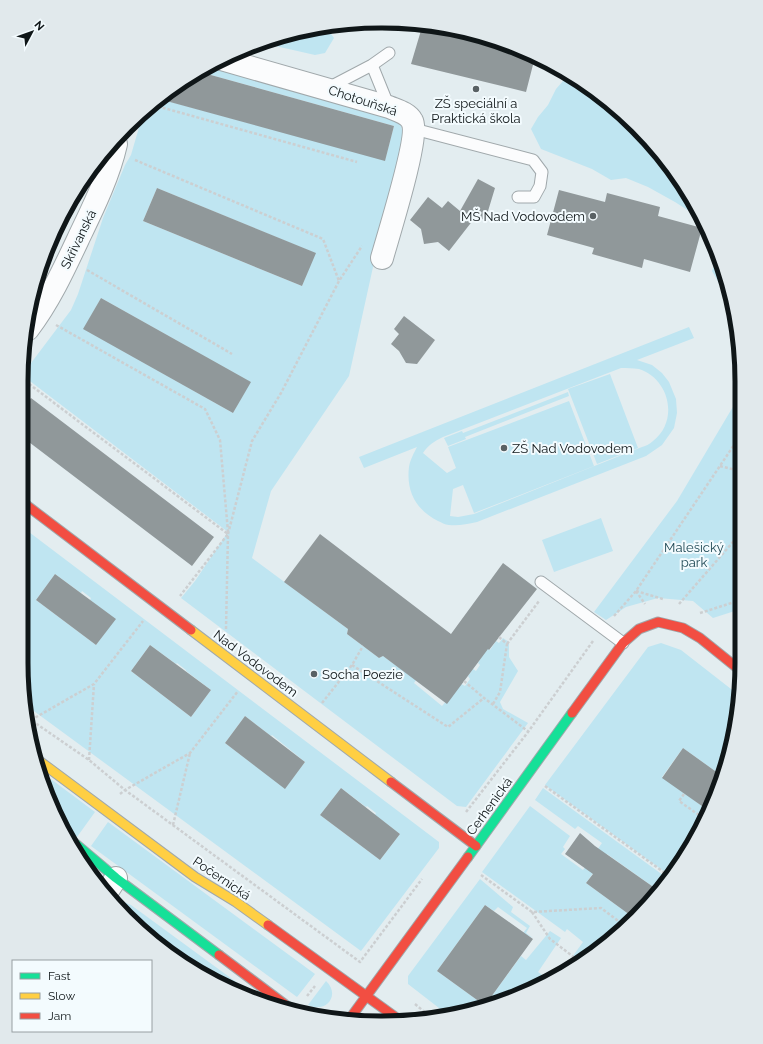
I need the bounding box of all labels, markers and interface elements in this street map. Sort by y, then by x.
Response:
north arrow [12,12,52,52]
text: N [32,18,47,33]
street label: Chotouňská [326,82,399,119]
marker: ZŠ speciální a Praktická škola [471,84,481,94]
place label: ZŠ speciální a Praktická škola [431,95,521,126]
street label: Skřivanská [58,207,99,271]
place label: MŠ Nad Vodovodem [461,208,585,224]
marker: MŠ Nad Vodovodem [588,211,598,221]
place label: ZŠ Nad Vodovodem [512,440,633,456]
marker: ZŠ Nad Vodovodem [499,443,509,453]
park label: Malešický park [664,540,724,570]
street label: Nad Vodovodem [211,627,301,700]
place label: Socha Poezie [322,667,403,682]
marker: Socha Poezie [309,669,319,679]
street label: Cerhenická [463,774,515,838]
street label: Počernická [190,854,253,903]
legend [12,960,152,1032]
text: Fast [48,969,71,983]
text: Slow [48,989,75,1003]
text: Jam [48,1009,71,1023]

